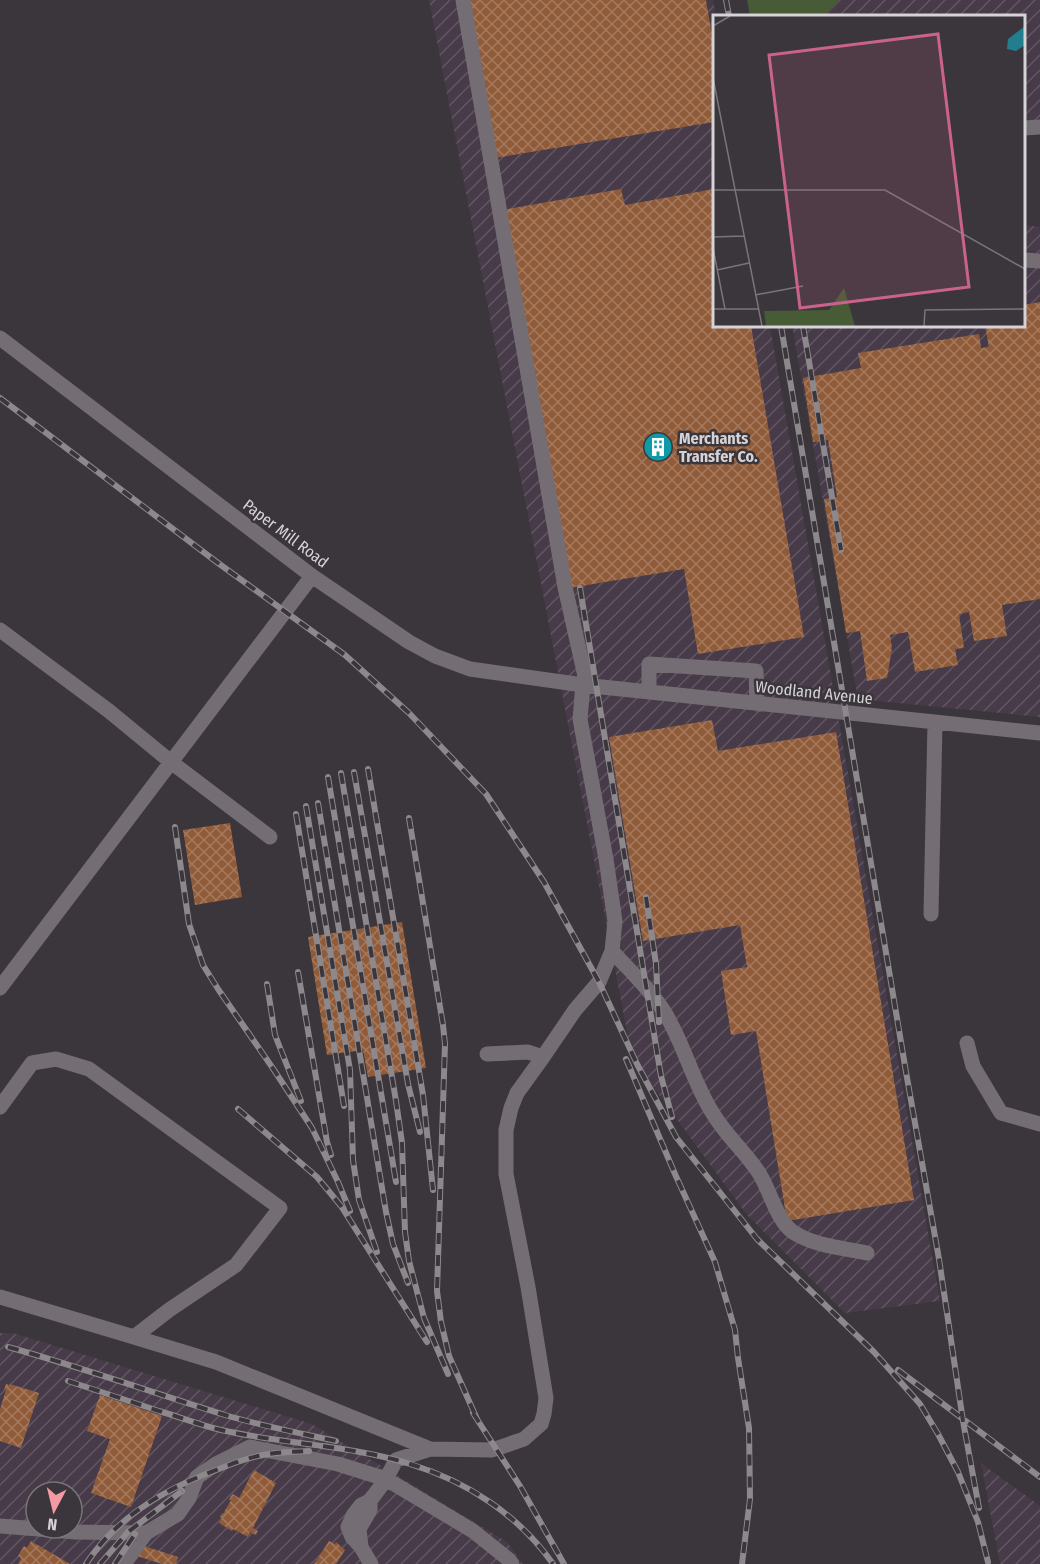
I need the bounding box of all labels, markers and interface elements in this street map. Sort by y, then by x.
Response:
inset map [713,15,1025,327]
place label: Merchants Transfer Co. [679,429,758,466]
building icon: Merchants Transfer Co. [642,431,674,463]
street label: Paper Mill Road [239,495,332,572]
street label: Woodland Avenue [754,677,874,708]
north arrow [24,1480,84,1540]
text: N [46,1514,58,1534]

